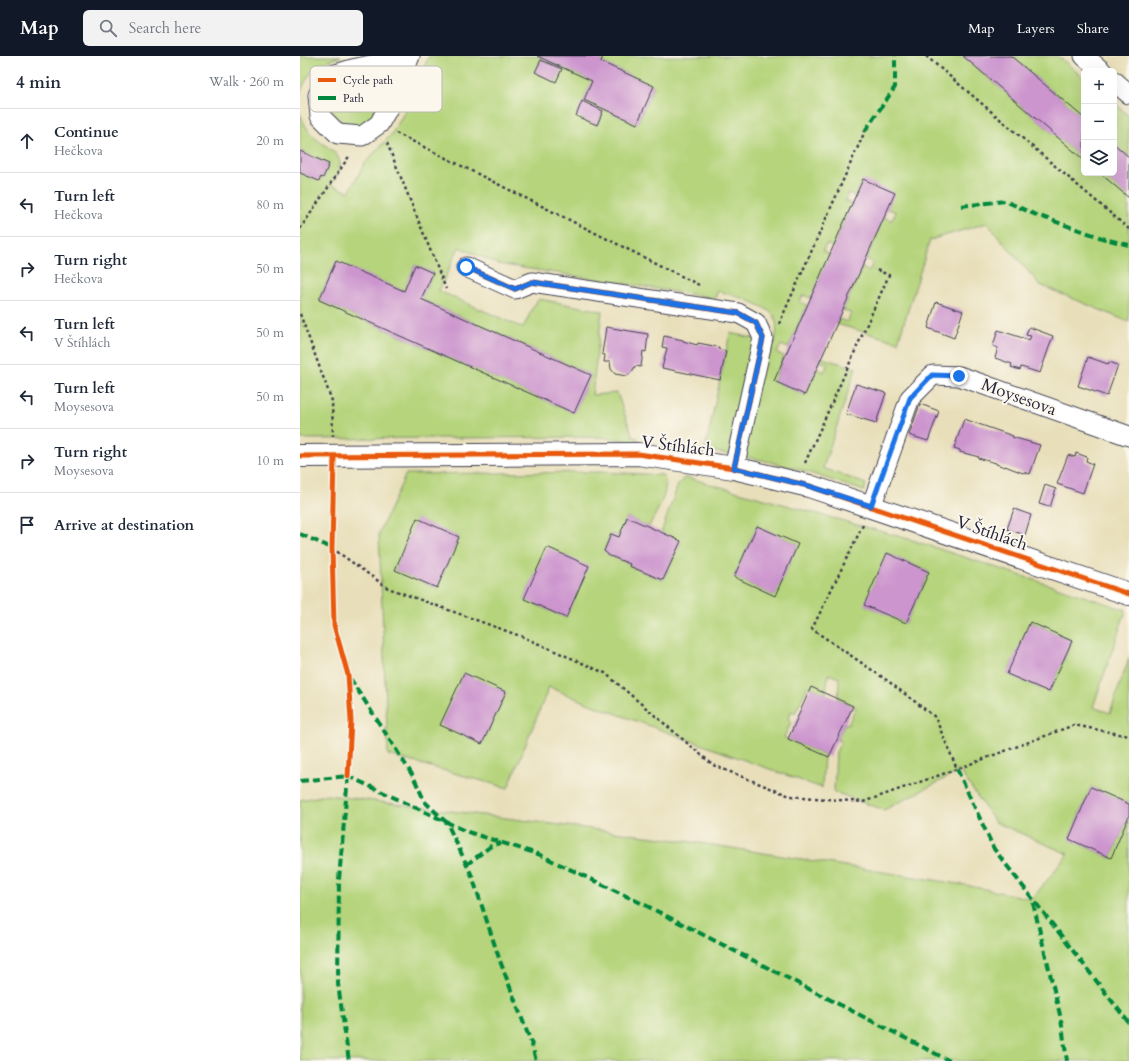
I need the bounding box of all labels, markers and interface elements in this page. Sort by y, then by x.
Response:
search box [83,10,363,46]
text: Map [20,15,59,41]
icon: search [97,17,119,39]
text: Search here [129,18,201,38]
text: Map [968,19,995,38]
text: Layers [1017,19,1055,38]
text: Share [1077,19,1109,38]
legend [310,66,442,112]
map controls [1081,68,1117,176]
button: + [1081,68,1117,104]
text: 4 min [16,71,61,94]
text: Walk · 260 m [209,73,284,91]
text: Cycle path [343,73,393,88]
text: Path [343,91,364,106]
button: − [1081,104,1117,140]
text: Continue [54,122,119,142]
icon: ahead [16,130,38,152]
text: 20 m [256,132,284,150]
button: layers [1081,140,1117,176]
text: Hečkova [54,142,103,160]
text: Turn left [54,186,115,206]
icon: left [16,194,38,216]
text: 80 m [256,196,284,214]
text: Hečkova [54,206,103,224]
text: Turn right [54,250,127,270]
icon: right [16,258,38,280]
route start [457,258,475,276]
text: 50 m [256,260,284,278]
text: Hečkova [54,270,103,288]
text: Turn left [54,314,115,334]
icon: left [16,322,38,344]
text: 50 m [256,324,284,342]
text: V Štíhlách [54,334,110,352]
route end [950,367,968,385]
street label: Moysesova [978,373,1060,421]
text: Turn left [54,378,115,398]
icon: left [16,386,38,408]
text: 50 m [256,388,284,406]
text: Moysesova [54,398,114,416]
street label: V Štíhlách [640,430,717,462]
text: Turn right [54,442,127,462]
icon: right [16,450,38,472]
text: 10 m [256,452,284,470]
text: Moysesova [54,462,114,480]
street label: V Štíhlách [953,510,1031,556]
icon: arrive [16,514,38,536]
text: Arrive at destination [54,515,194,535]

